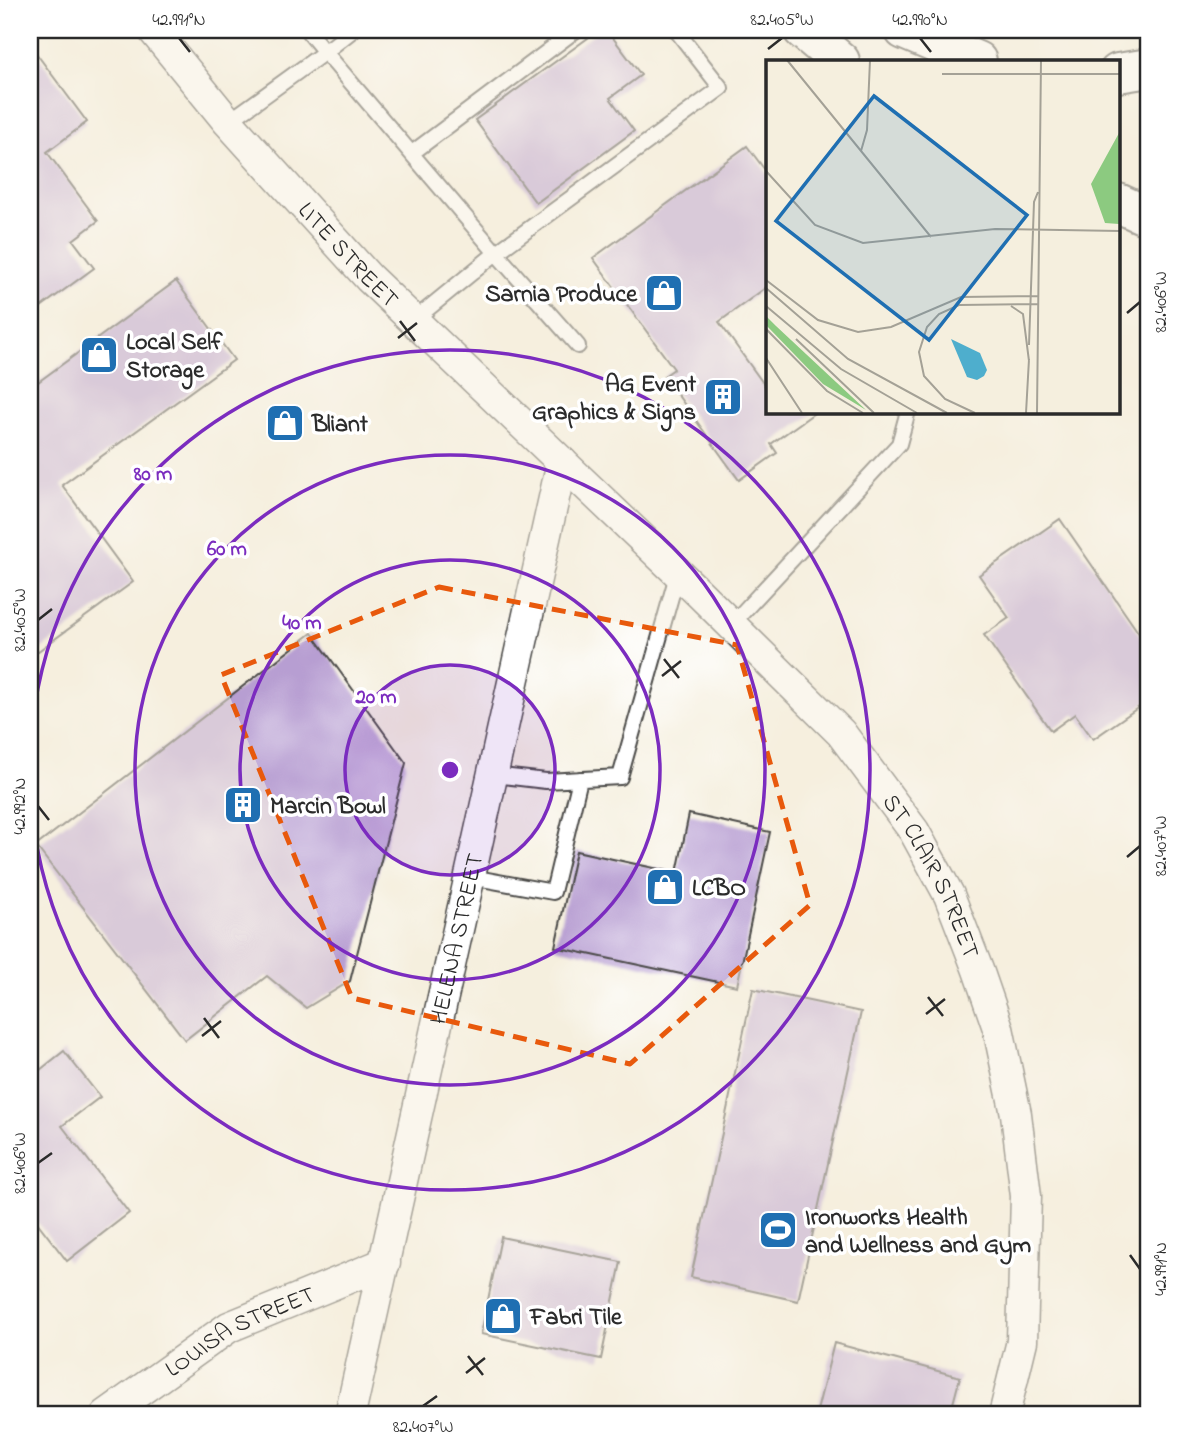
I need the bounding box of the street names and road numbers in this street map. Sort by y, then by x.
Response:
street label: LITE STREET [288,195,406,318]
street label: ST CLAIR STREET [872,788,987,964]
street label: HELENA STREET [422,850,494,1028]
street label: LOUISA STREET [159,1278,321,1387]

